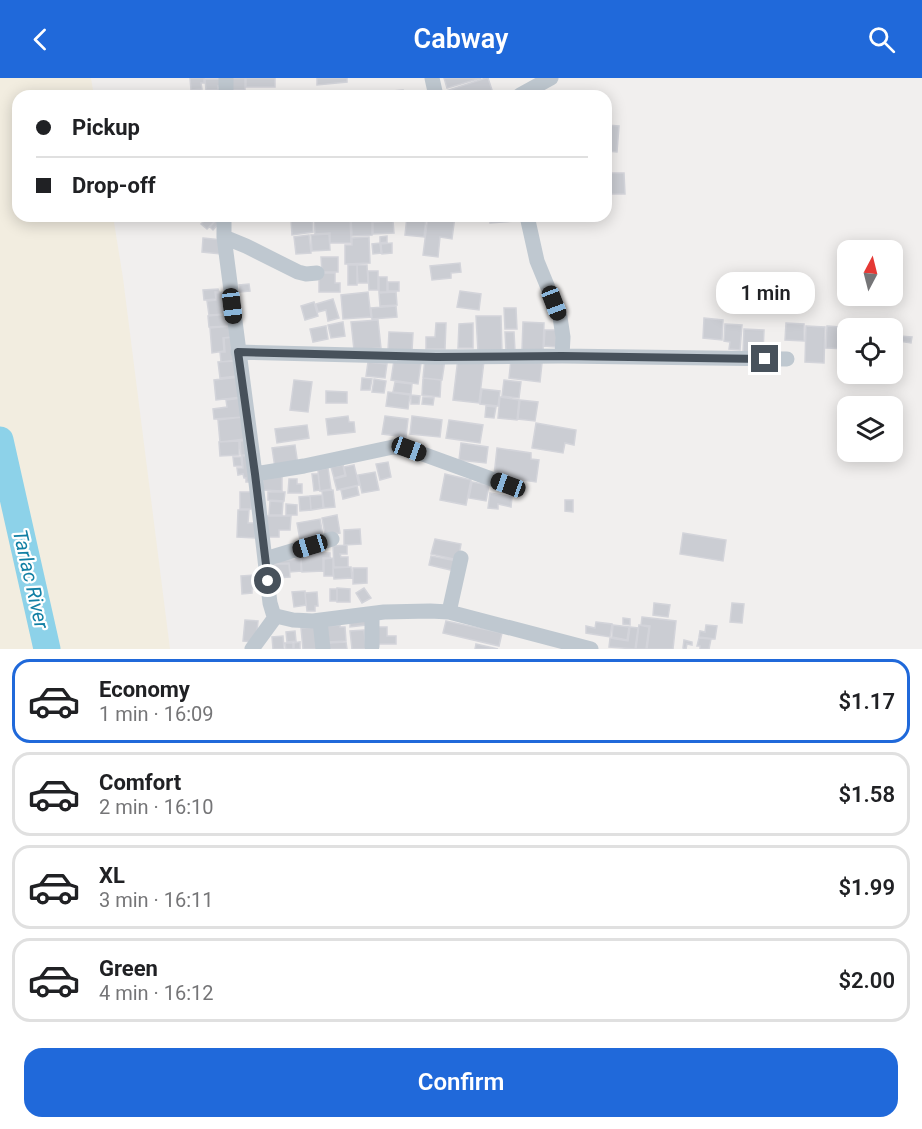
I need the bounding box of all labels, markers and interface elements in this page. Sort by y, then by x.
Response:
icon: back [24,23,57,56]
text: Cabway [414,23,509,55]
icon: search [865,23,898,56]
text: Pickup [72,115,140,140]
text: Drop-off [72,173,156,198]
north arrow [837,240,903,306]
map controls [837,240,903,462]
callout: 1 min [716,272,814,314]
text: 1 min [740,281,791,305]
car [539,283,569,323]
car [221,287,243,325]
button: locate [837,318,903,384]
route end [751,345,778,372]
button: layers [837,396,903,462]
car [389,434,429,464]
car [488,470,528,500]
water label: Tarlac River [8,527,54,632]
car [290,532,330,560]
route start [254,567,281,594]
icon: car [27,674,81,728]
text: Economy [99,677,190,702]
text: $1.17 [838,689,895,714]
text: 1 min · 16:09 [99,702,214,726]
icon: car [27,767,81,821]
text: Comfort [99,770,181,795]
text: $1.58 [838,782,895,807]
text: 2 min · 16:10 [99,795,214,819]
icon: car [27,860,81,914]
text: XL [99,863,125,888]
text: $1.99 [838,875,895,900]
text: 3 min · 16:11 [99,888,214,912]
icon: car [27,953,81,1007]
text: Green [99,956,158,981]
text: $2.00 [838,968,895,993]
text: 4 min · 16:12 [99,981,214,1005]
button: Confirm [24,1048,898,1117]

